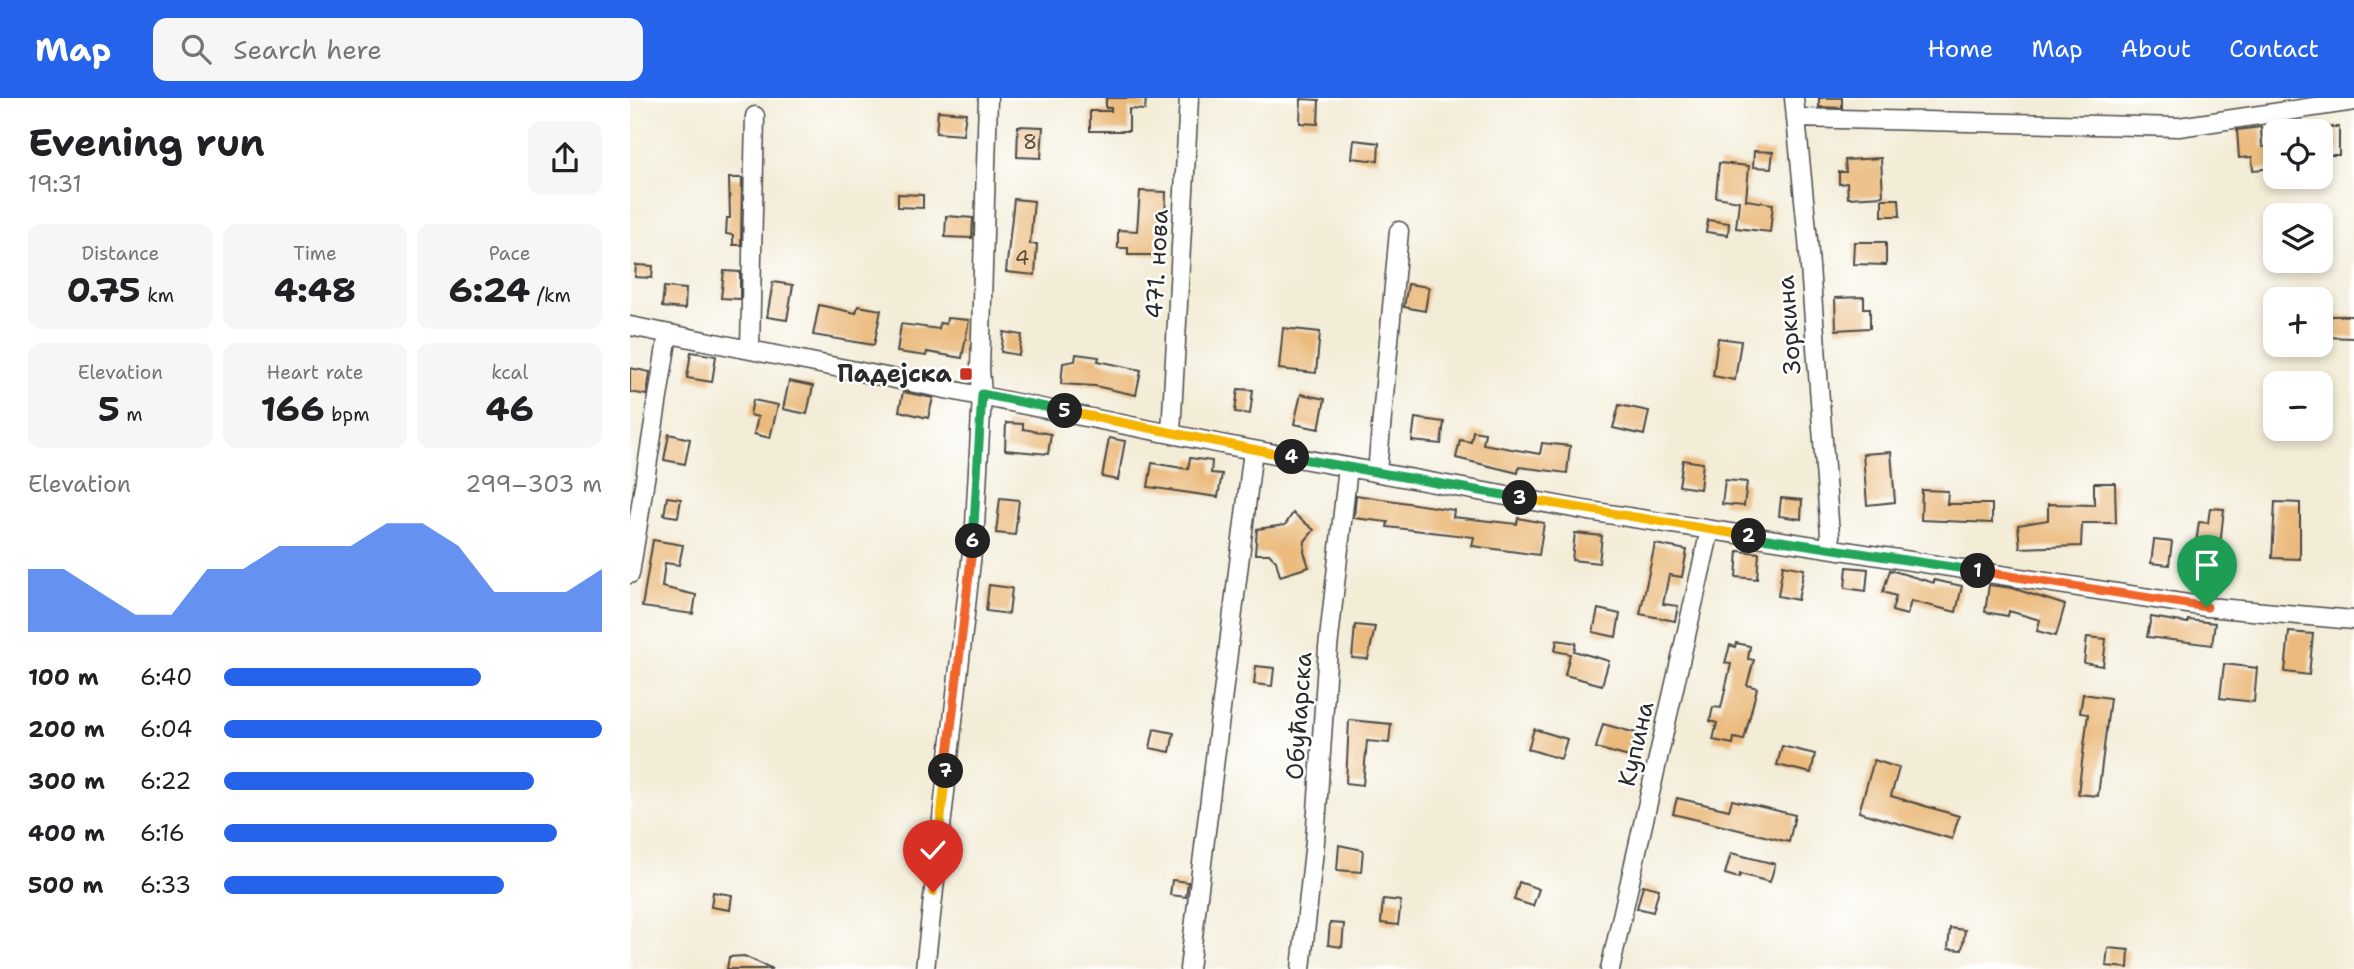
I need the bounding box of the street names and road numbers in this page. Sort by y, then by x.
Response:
street label: 471. нова [1138,208,1176,320]
street label: Зоркина [1770,274,1808,376]
street label: Обућарска [1279,651,1319,781]
street label: Купина [1611,698,1661,790]

